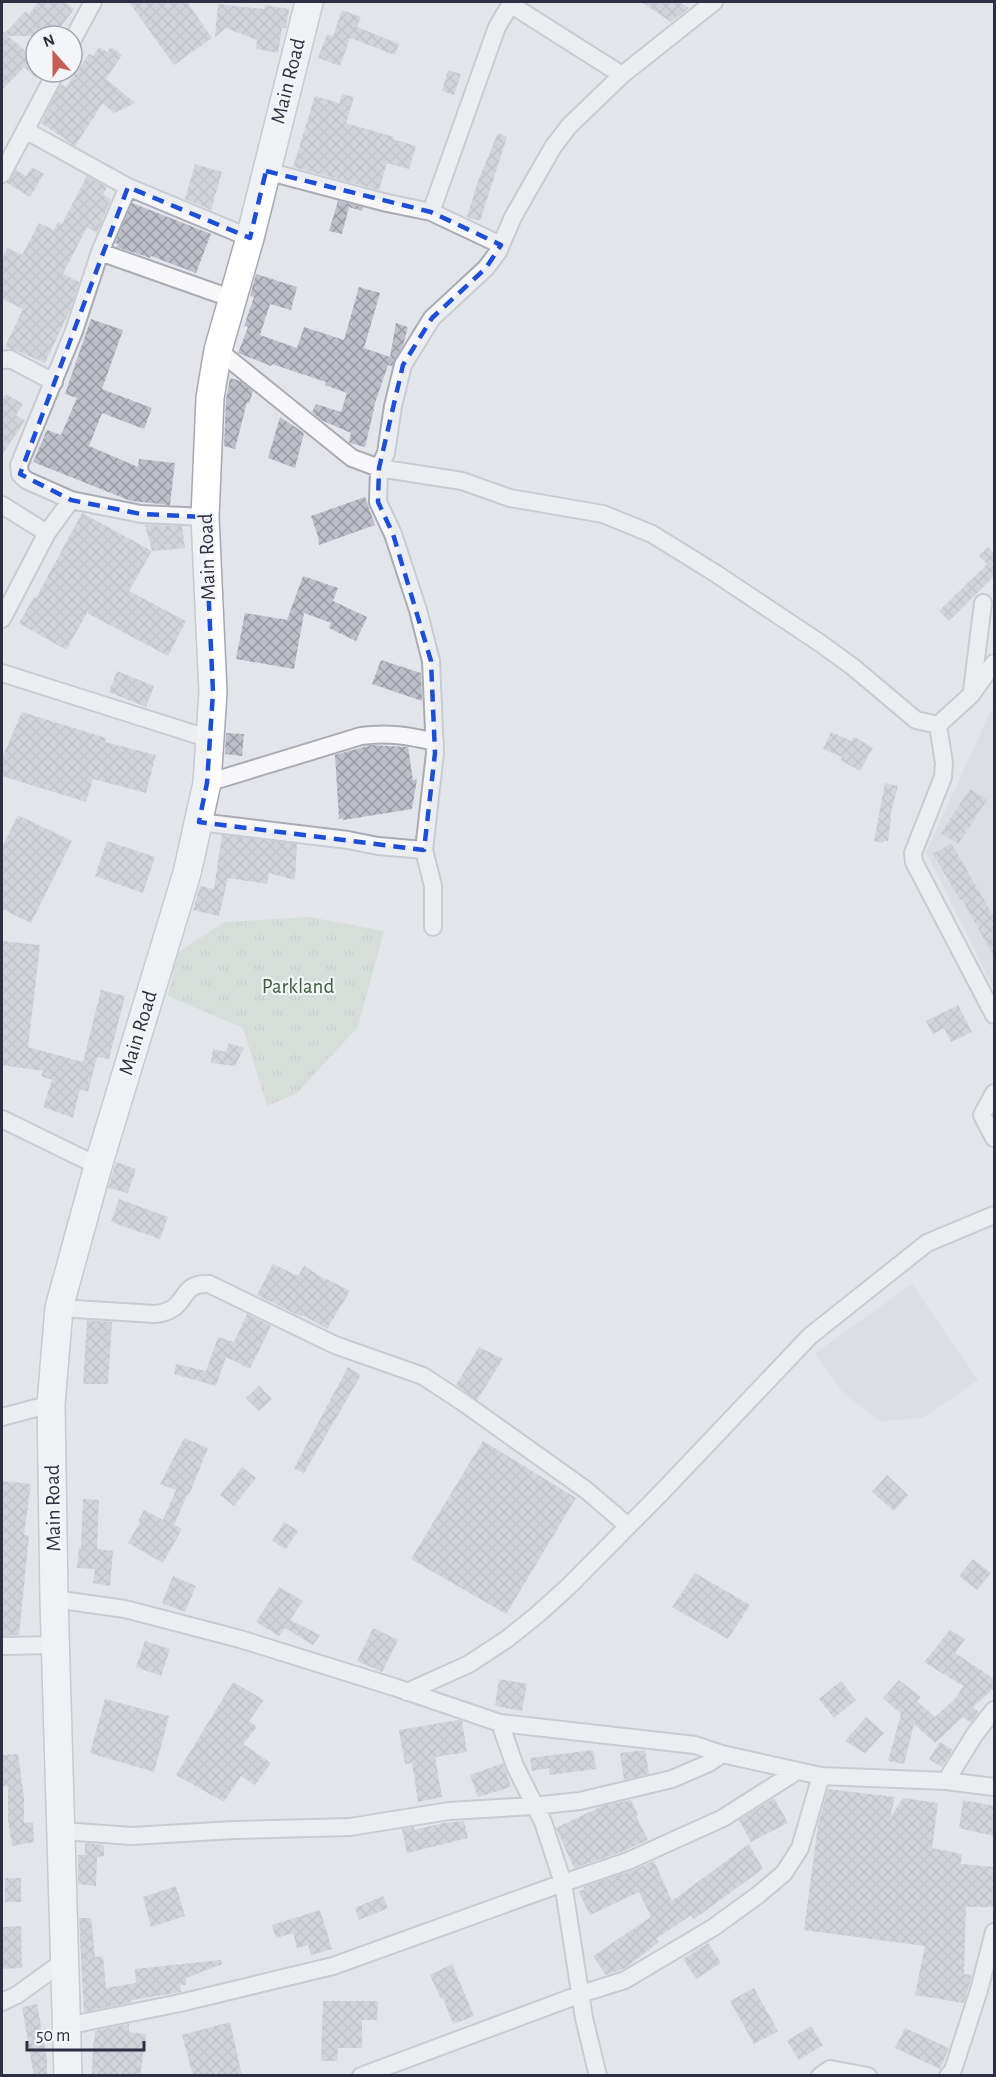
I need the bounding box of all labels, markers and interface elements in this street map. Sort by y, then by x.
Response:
north arrow [24,24,84,84]
text: N [41,31,57,50]
street label: Main Road [267,36,309,126]
street label: Main Road [195,513,219,601]
park label: Parkland [262,976,334,997]
street label: Main Road [115,988,161,1078]
street label: Main Road [42,1464,64,1552]
scale bar [27,2014,144,2052]
text: 50 m [36,2027,70,2045]

